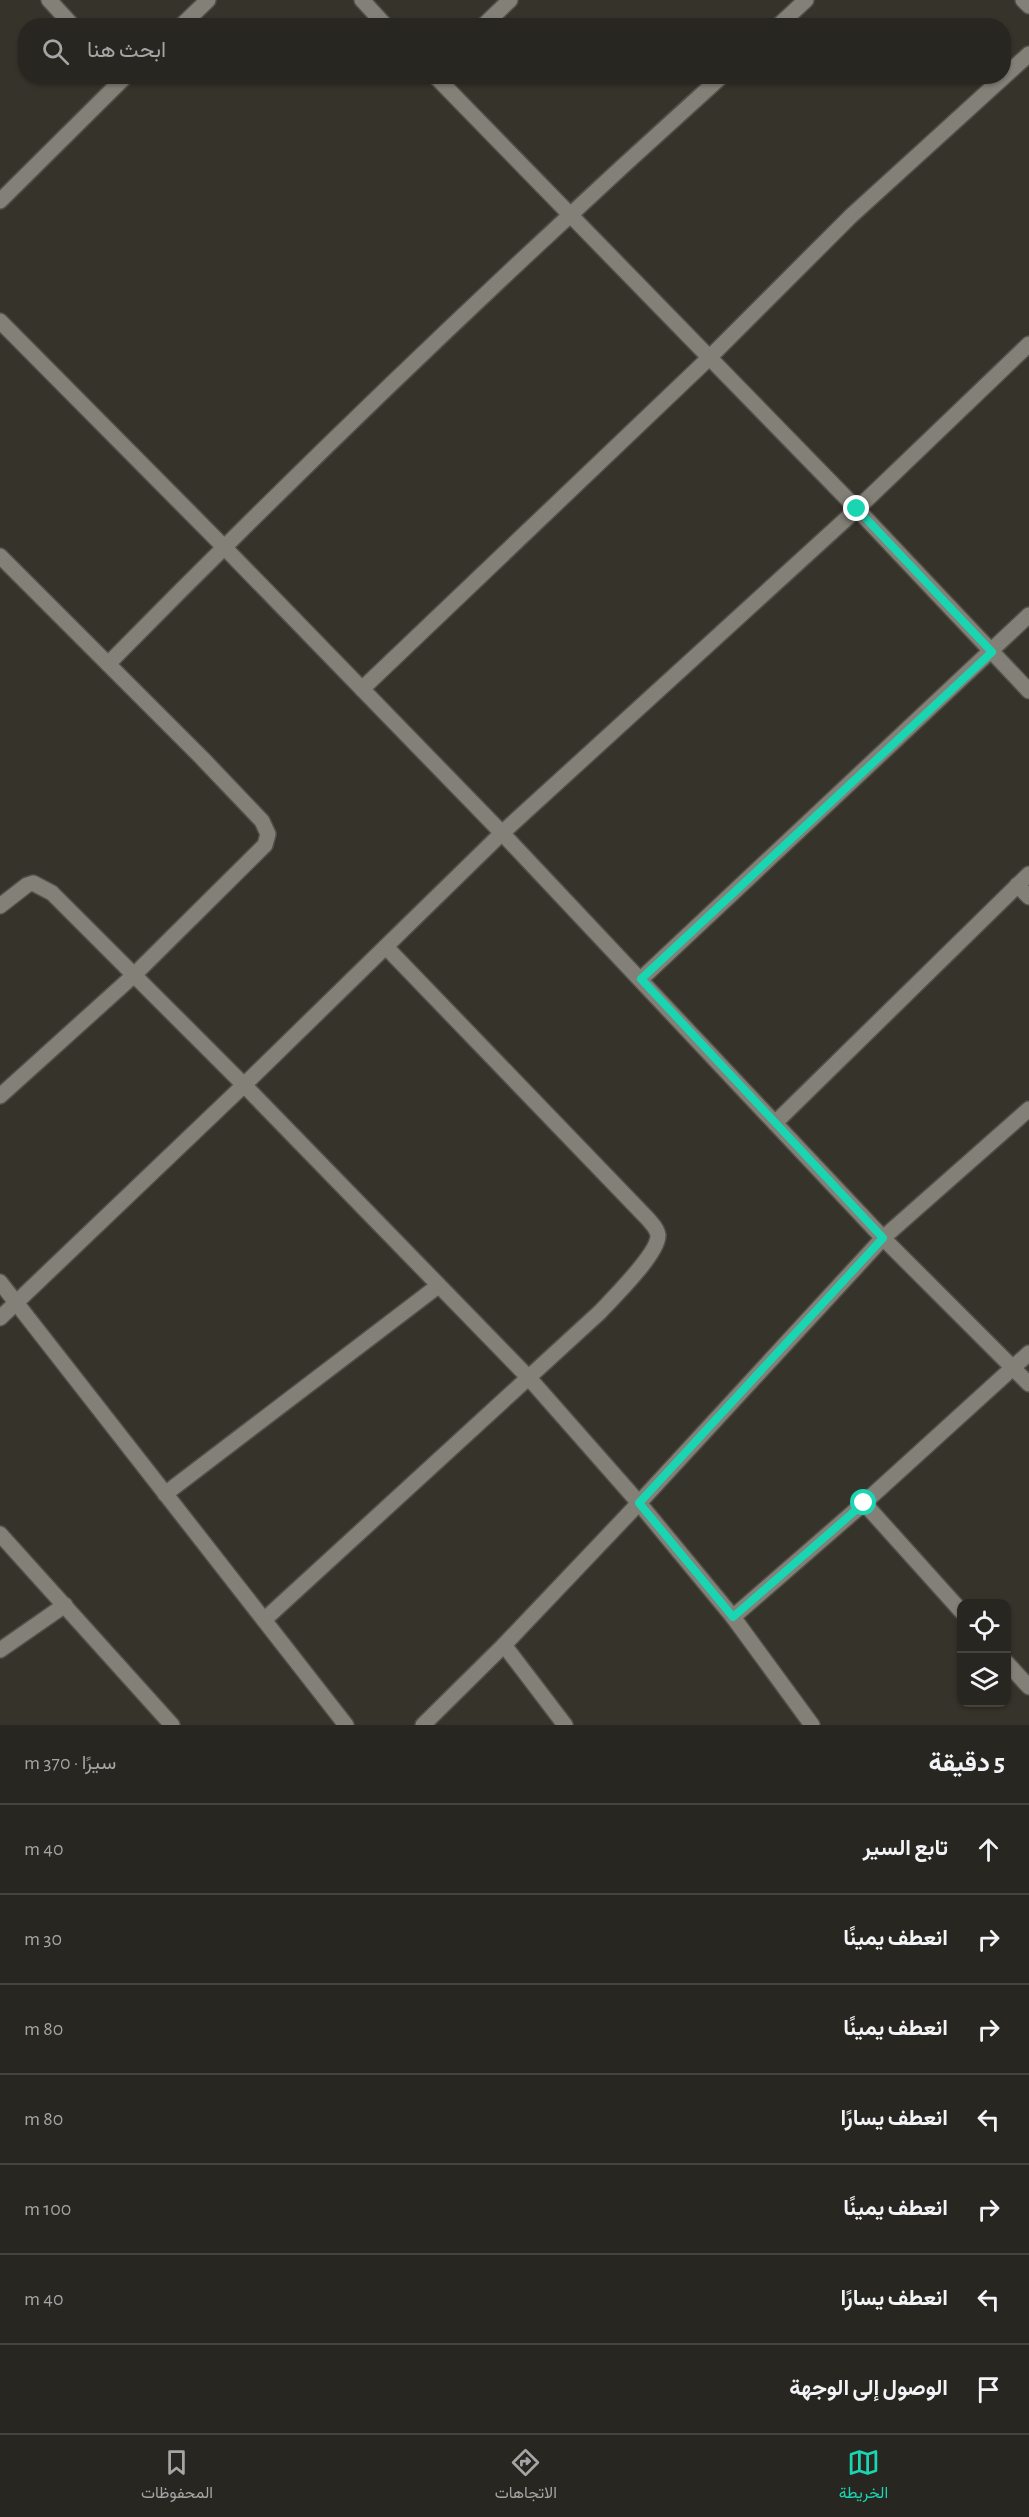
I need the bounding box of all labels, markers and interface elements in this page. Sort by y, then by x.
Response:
search box [18,18,1011,84]
icon: search [39,35,72,68]
text: ابحث هنا [87,39,166,61]
route end [843,495,869,521]
route start [850,1489,876,1515]
map controls [957,1599,1011,1707]
button: locate [957,1599,1011,1653]
button: layers [957,1653,1011,1707]
text: 5 دقيقة [929,1750,1005,1776]
text: سيرًا · 370 m [24,1753,116,1773]
icon: ahead [972,1833,1005,1866]
text: تابع السير [863,1837,948,1859]
text: 40 m [24,1839,64,1859]
icon: right [972,1923,1005,1956]
text: انعطف يمينًا [843,1927,948,1949]
text: 30 m [24,1929,62,1949]
icon: right [972,2013,1005,2046]
text: انعطف يمينًا [843,2017,948,2039]
text: 80 m [24,2019,63,2039]
icon: left [972,2103,1005,2136]
text: انعطف يسارًا [841,2107,948,2129]
text: 80 m [24,2109,63,2129]
icon: right [972,2193,1005,2226]
text: انعطف يمينًا [843,2197,948,2219]
text: 100 m [24,2199,71,2219]
icon: left [972,2283,1005,2316]
text: انعطف يسارًا [841,2287,948,2309]
text: 40 m [24,2289,64,2309]
icon: arrive [972,2373,1005,2406]
text: الوصول إلى الوجهة [789,2377,948,2399]
tab: المحفوظات [141,2446,213,2507]
tab: الاتجاهات [495,2446,557,2507]
tab: الخريطة [839,2446,888,2507]

